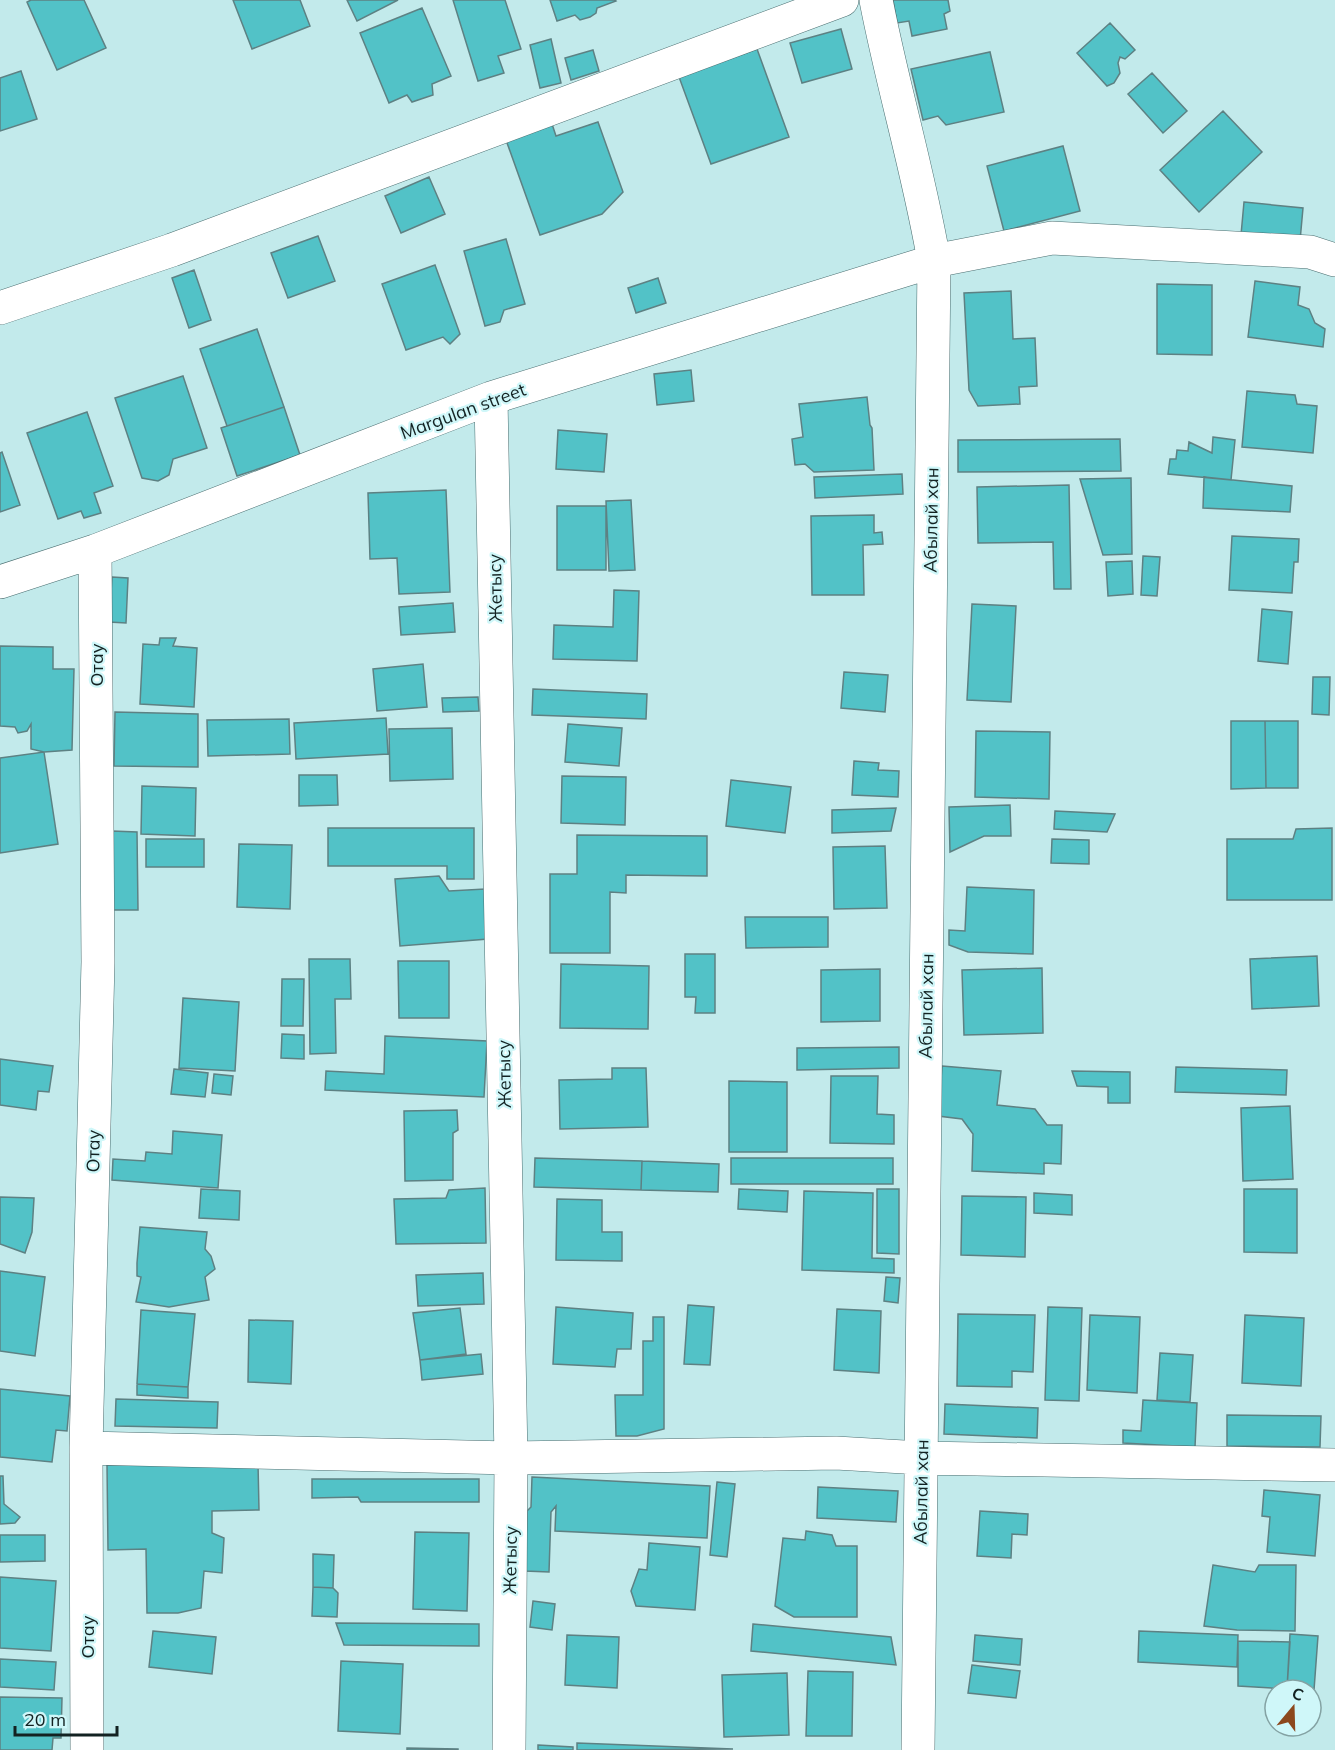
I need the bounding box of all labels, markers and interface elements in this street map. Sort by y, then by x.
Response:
street label: Margulan street [397,378,529,444]
street label: Абылай хан [919,467,943,573]
street label: Жетысу [483,553,507,622]
street label: Отау [85,643,108,686]
street label: Абылай хан [914,953,938,1059]
street label: Жетысу [492,1039,516,1108]
street label: Отау [81,1129,105,1173]
street label: Абылай хан [909,1439,933,1545]
street label: Жетысу [498,1525,522,1594]
street label: Отау [76,1615,99,1658]
north arrow [1263,1678,1323,1738]
text: С [1289,1683,1306,1705]
scale bar [15,1699,117,1737]
text: 20 m [24,1708,66,1731]

